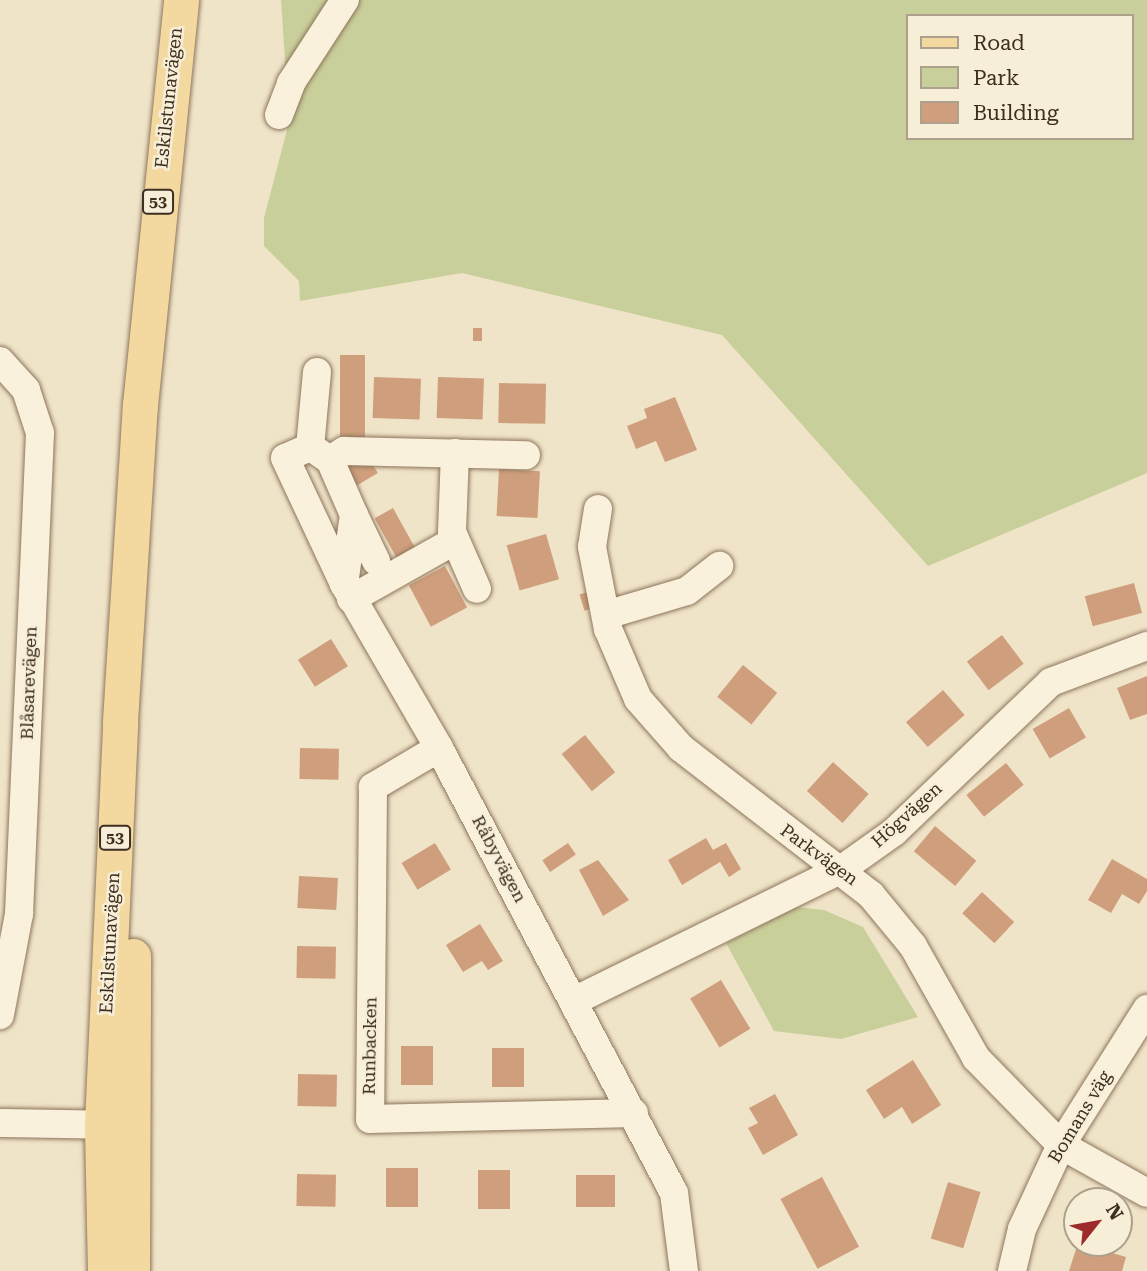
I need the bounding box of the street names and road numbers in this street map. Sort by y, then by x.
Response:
street label: Eskilstunavägen [151,27,187,169]
road number: 53 [140,190,176,214]
street label: Blåsarevägen [16,626,42,740]
street label: Högvägen [867,778,947,852]
street label: Råbyvägen [467,812,531,906]
street label: Parkvägen [776,820,862,890]
road number: 53 [97,825,132,850]
street label: Eskilstunavägen [96,872,124,1014]
street label: Runbacken [358,997,382,1095]
street label: Bomans väg [1044,1067,1116,1167]

